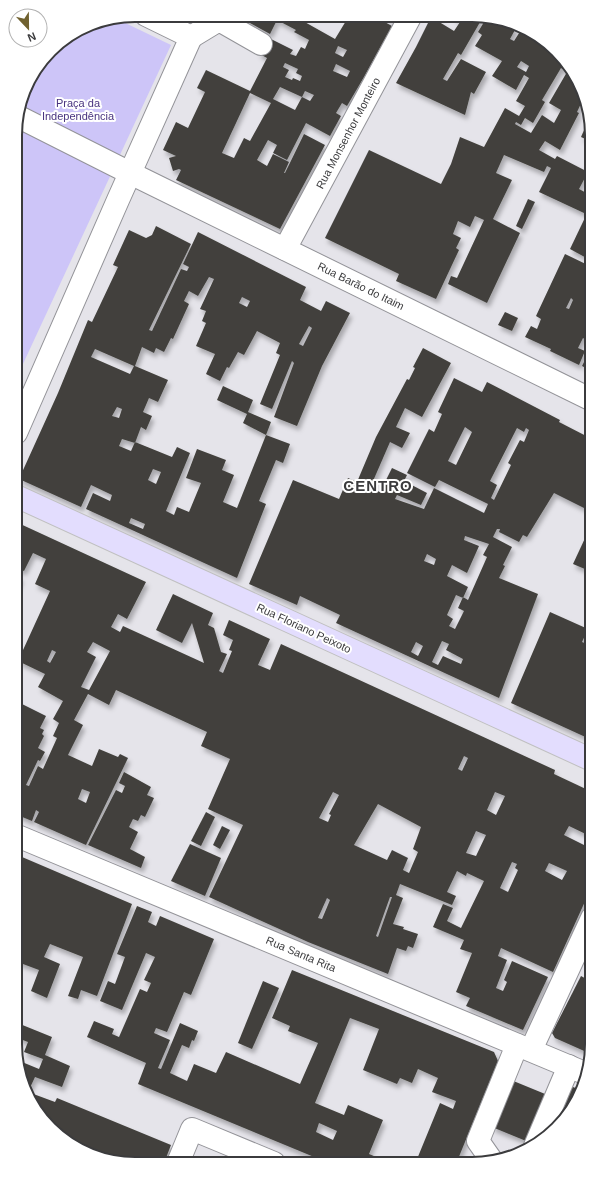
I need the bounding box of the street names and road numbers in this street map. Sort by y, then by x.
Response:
street label: Rua Monsenhor Monteiro [314,75,382,191]
street label: Rua Barão do Itaim [316,260,406,312]
street label: Rua Floriano Peixoto [255,601,353,655]
street label: Rua Santa Rita [264,934,338,974]

